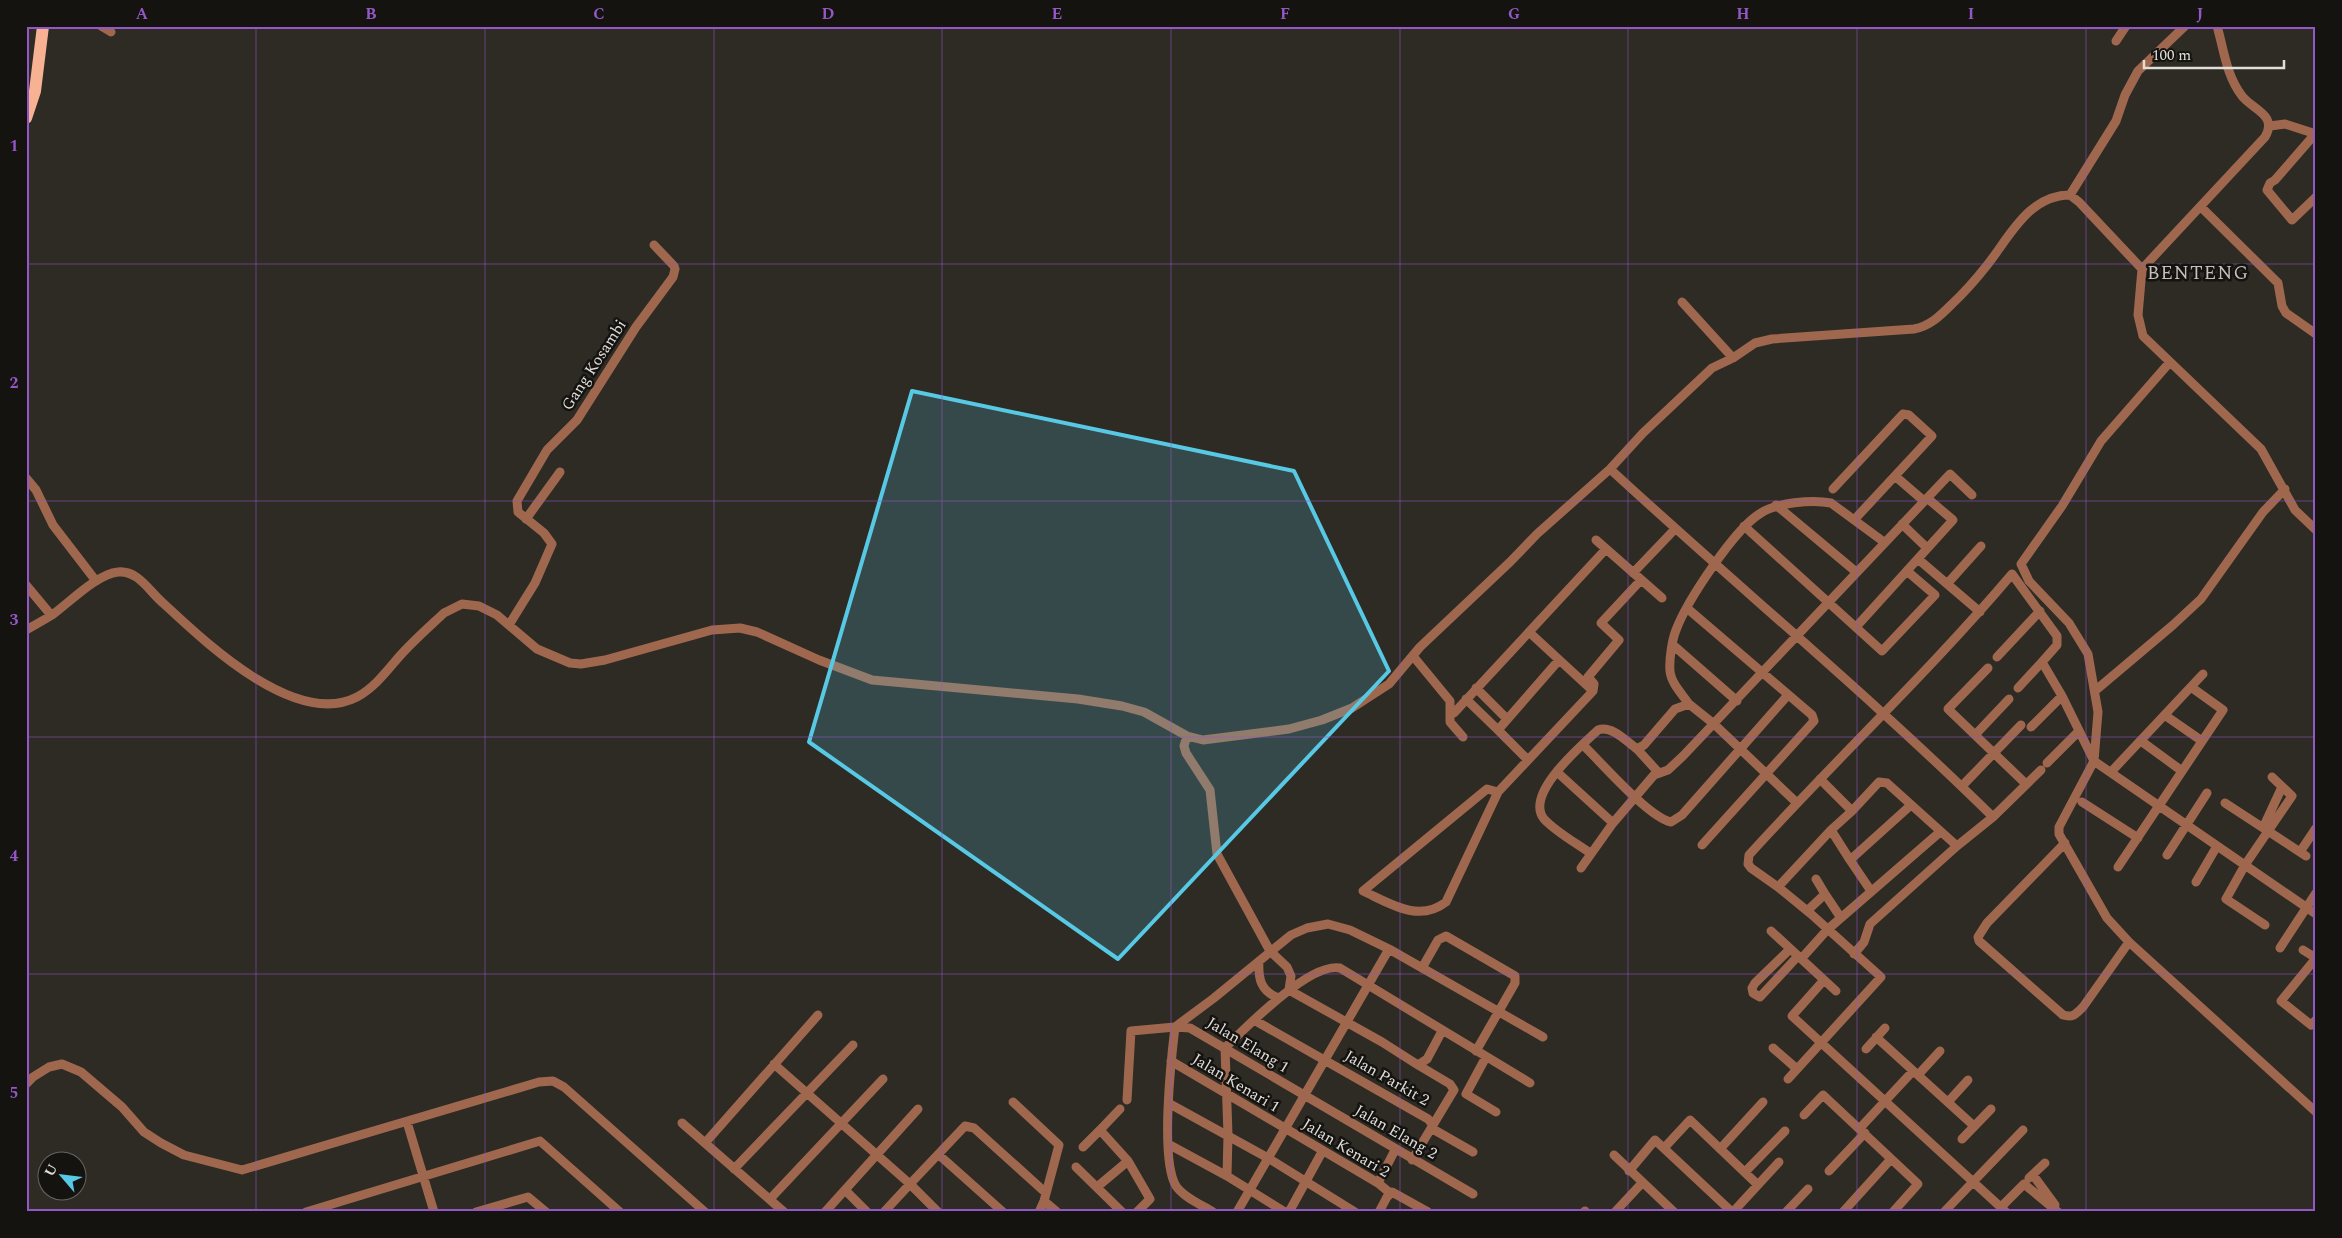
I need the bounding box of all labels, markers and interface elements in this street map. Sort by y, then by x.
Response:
text: A [136,2,149,26]
text: B [365,2,377,26]
text: C [593,2,605,26]
text: D [822,2,835,26]
text: E [1052,2,1062,26]
text: F [1280,2,1290,26]
text: G [1508,2,1520,26]
text: H [1736,2,1750,26]
text: I [1968,2,1974,26]
text: J [2197,2,2204,26]
scale bar [2144,38,2284,70]
text: 100 m [2152,44,2191,67]
text: 1 [10,134,18,158]
district label: BENTENG [2147,259,2249,288]
street label: Gang Kosambi [556,315,632,415]
text: 2 [10,371,19,395]
text: 3 [10,608,19,632]
text: 4 [10,844,19,868]
street label: Jalan Elang 1 [1202,1011,1294,1079]
street label: Jalan Parkit 2 [1340,1044,1434,1112]
street label: Jalan Kenari 1 [1188,1047,1284,1119]
text: 5 [10,1081,18,1105]
street label: Jalan Elang 2 [1350,1099,1442,1165]
street label: Jalan Kenari 2 [1298,1112,1394,1184]
north arrow [38,1150,88,1200]
text: U [39,1160,63,1180]

